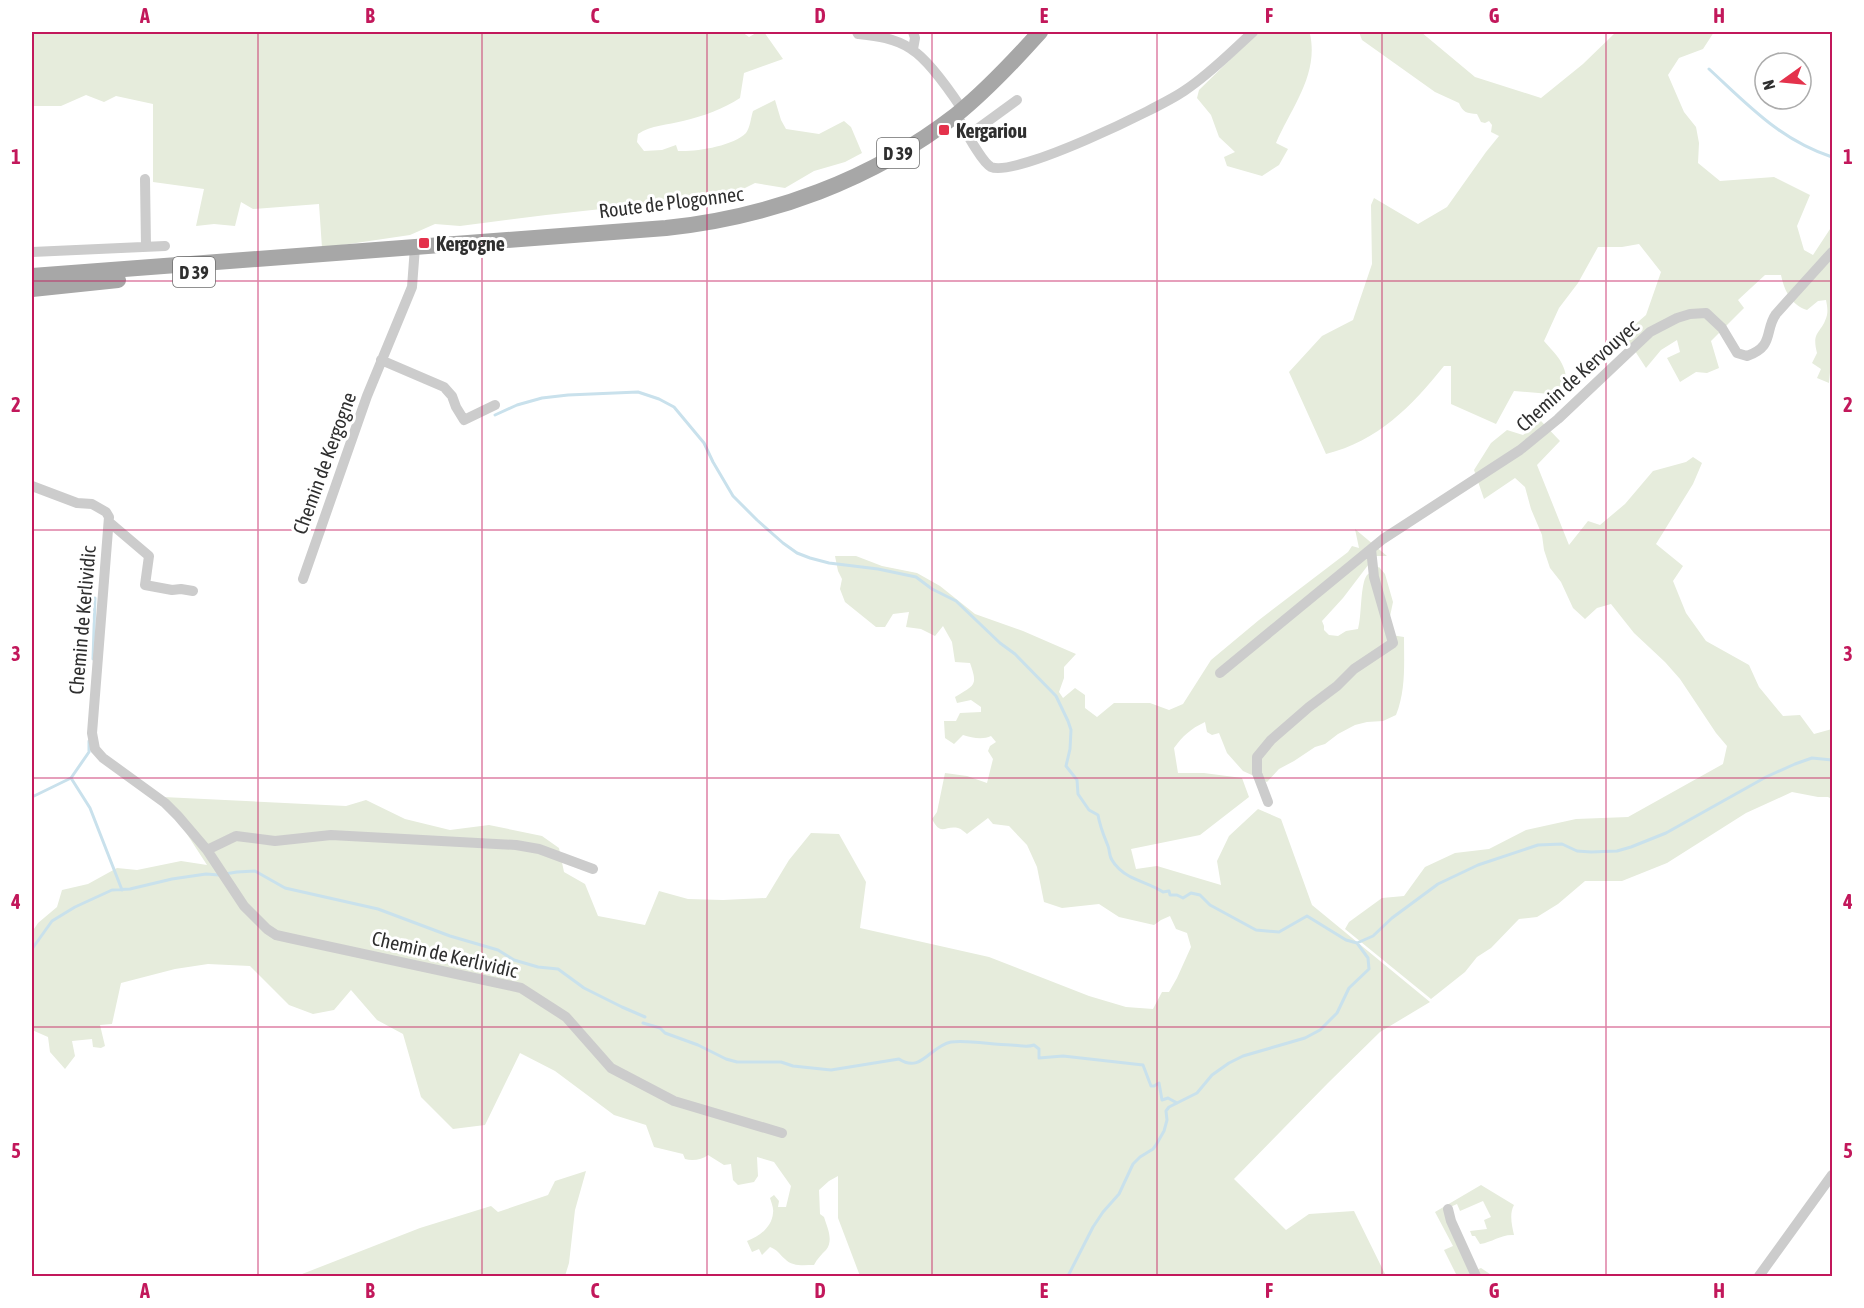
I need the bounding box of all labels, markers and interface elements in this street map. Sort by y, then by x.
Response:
text: A [139,4,150,27]
text: B [365,4,375,27]
text: C [591,4,600,27]
text: D [814,4,826,27]
text: E [1040,4,1049,27]
text: F [1265,4,1273,27]
text: G [1489,4,1500,27]
text: H [1713,4,1725,27]
north arrow [1753,51,1813,111]
text: N [1759,78,1778,92]
place label: Kergariou [956,119,1027,142]
marker: Kergariou [937,123,951,137]
road number: D 39 [877,138,919,168]
text: 1 [11,145,21,168]
text: 1 [1843,145,1853,168]
street label: Route de Plogonnec [597,182,745,222]
place label: Kergogne [436,232,505,255]
marker: Kergogne [417,236,431,250]
road number: D 39 [173,257,215,287]
street label: Chemin de Kervouyec [1511,314,1643,436]
street label: Chemin de Kergogne [288,389,360,537]
text: 2 [11,393,21,416]
text: 2 [1843,393,1853,416]
street label: Chemin de Kerlividic [64,544,100,695]
text: 3 [11,642,21,665]
text: 3 [1843,642,1853,665]
text: 4 [10,890,21,913]
text: 4 [1842,890,1853,913]
street label: Chemin de Kerlividic [370,926,521,982]
text: 5 [11,1139,21,1162]
text: 5 [1843,1139,1853,1162]
text: A [139,1279,150,1302]
text: B [365,1279,375,1302]
text: C [591,1279,600,1302]
text: D [814,1279,826,1302]
text: E [1040,1279,1049,1302]
text: F [1265,1279,1273,1302]
text: G [1489,1279,1500,1302]
text: H [1713,1279,1725,1302]

